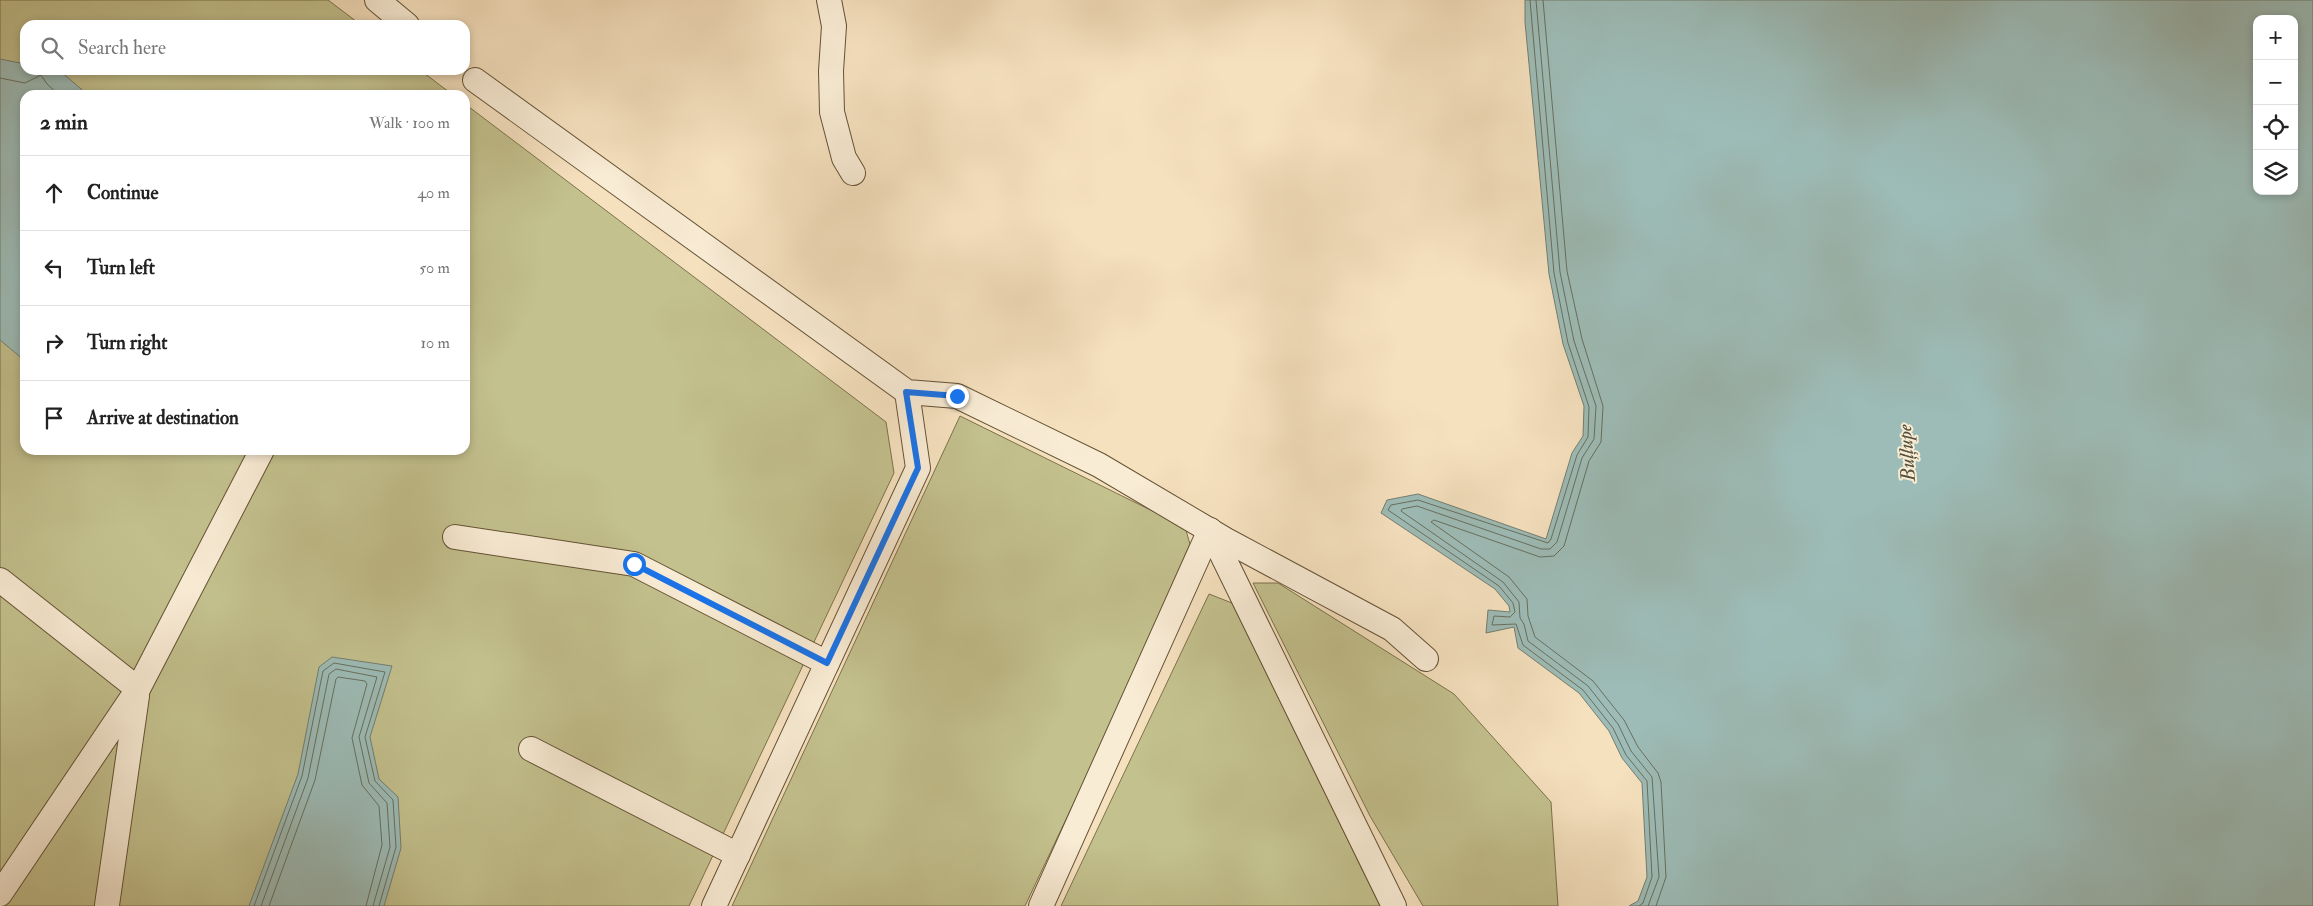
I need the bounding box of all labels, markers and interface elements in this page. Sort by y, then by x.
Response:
map controls [2253,15,2298,195]
button: + [2253,15,2298,60]
search box [20,20,470,75]
icon: search [38,34,66,62]
text: Search here [78,36,166,60]
button: − [2253,60,2298,105]
button: locate [2253,105,2298,150]
text: 2 min [40,109,88,136]
text: Walk · 100 m [369,113,450,133]
button: layers [2253,150,2298,195]
icon: ahead [40,179,68,207]
text: Continue [87,181,158,205]
text: 40 m [417,183,450,203]
icon: left [40,254,68,282]
text: Turn left [87,256,155,280]
text: 50 m [419,258,450,278]
icon: right [40,329,68,357]
text: Turn right [87,331,167,355]
text: 10 m [420,333,450,353]
route end [946,385,969,408]
icon: arrive [40,404,68,432]
text: Arrive at destination [87,406,239,430]
water label: Buļļupe [1892,423,1921,483]
route start [623,553,646,576]

